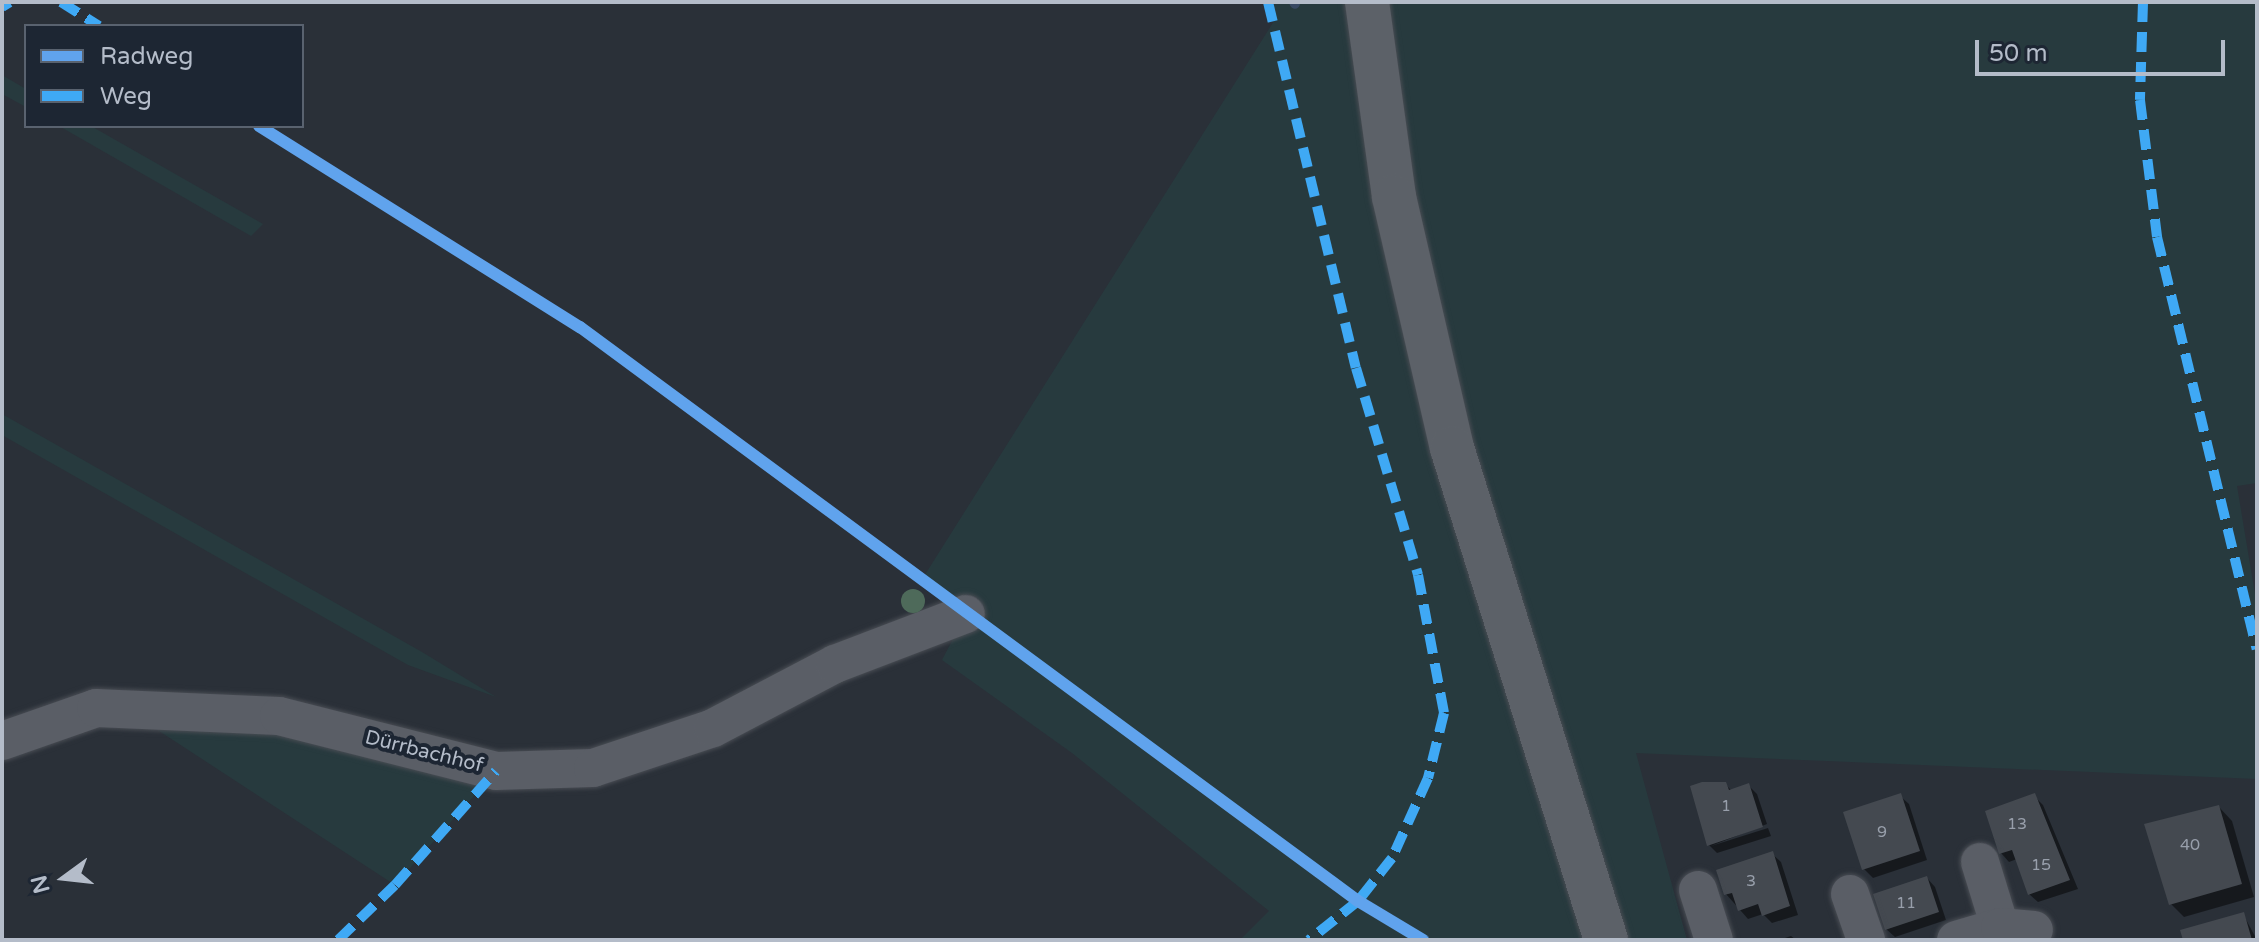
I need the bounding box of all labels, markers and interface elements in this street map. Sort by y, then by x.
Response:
legend [24,24,304,128]
scale bar [1979,24,2229,74]
text: 50 m [1989,39,2047,68]
text: Radweg [100,42,193,71]
text: Weg [100,82,152,111]
street label: Dürrbachhof [362,726,486,778]
house number: 1 [1721,796,1731,816]
house number: 13 [2007,814,2027,834]
house number: 9 [1877,822,1887,842]
house number: 40 [2180,835,2200,855]
north arrow [24,838,104,918]
house number: 15 [2031,855,2051,875]
house number: 3 [1746,871,1756,891]
text: N [26,872,56,896]
house number: 11 [1896,893,1916,913]

